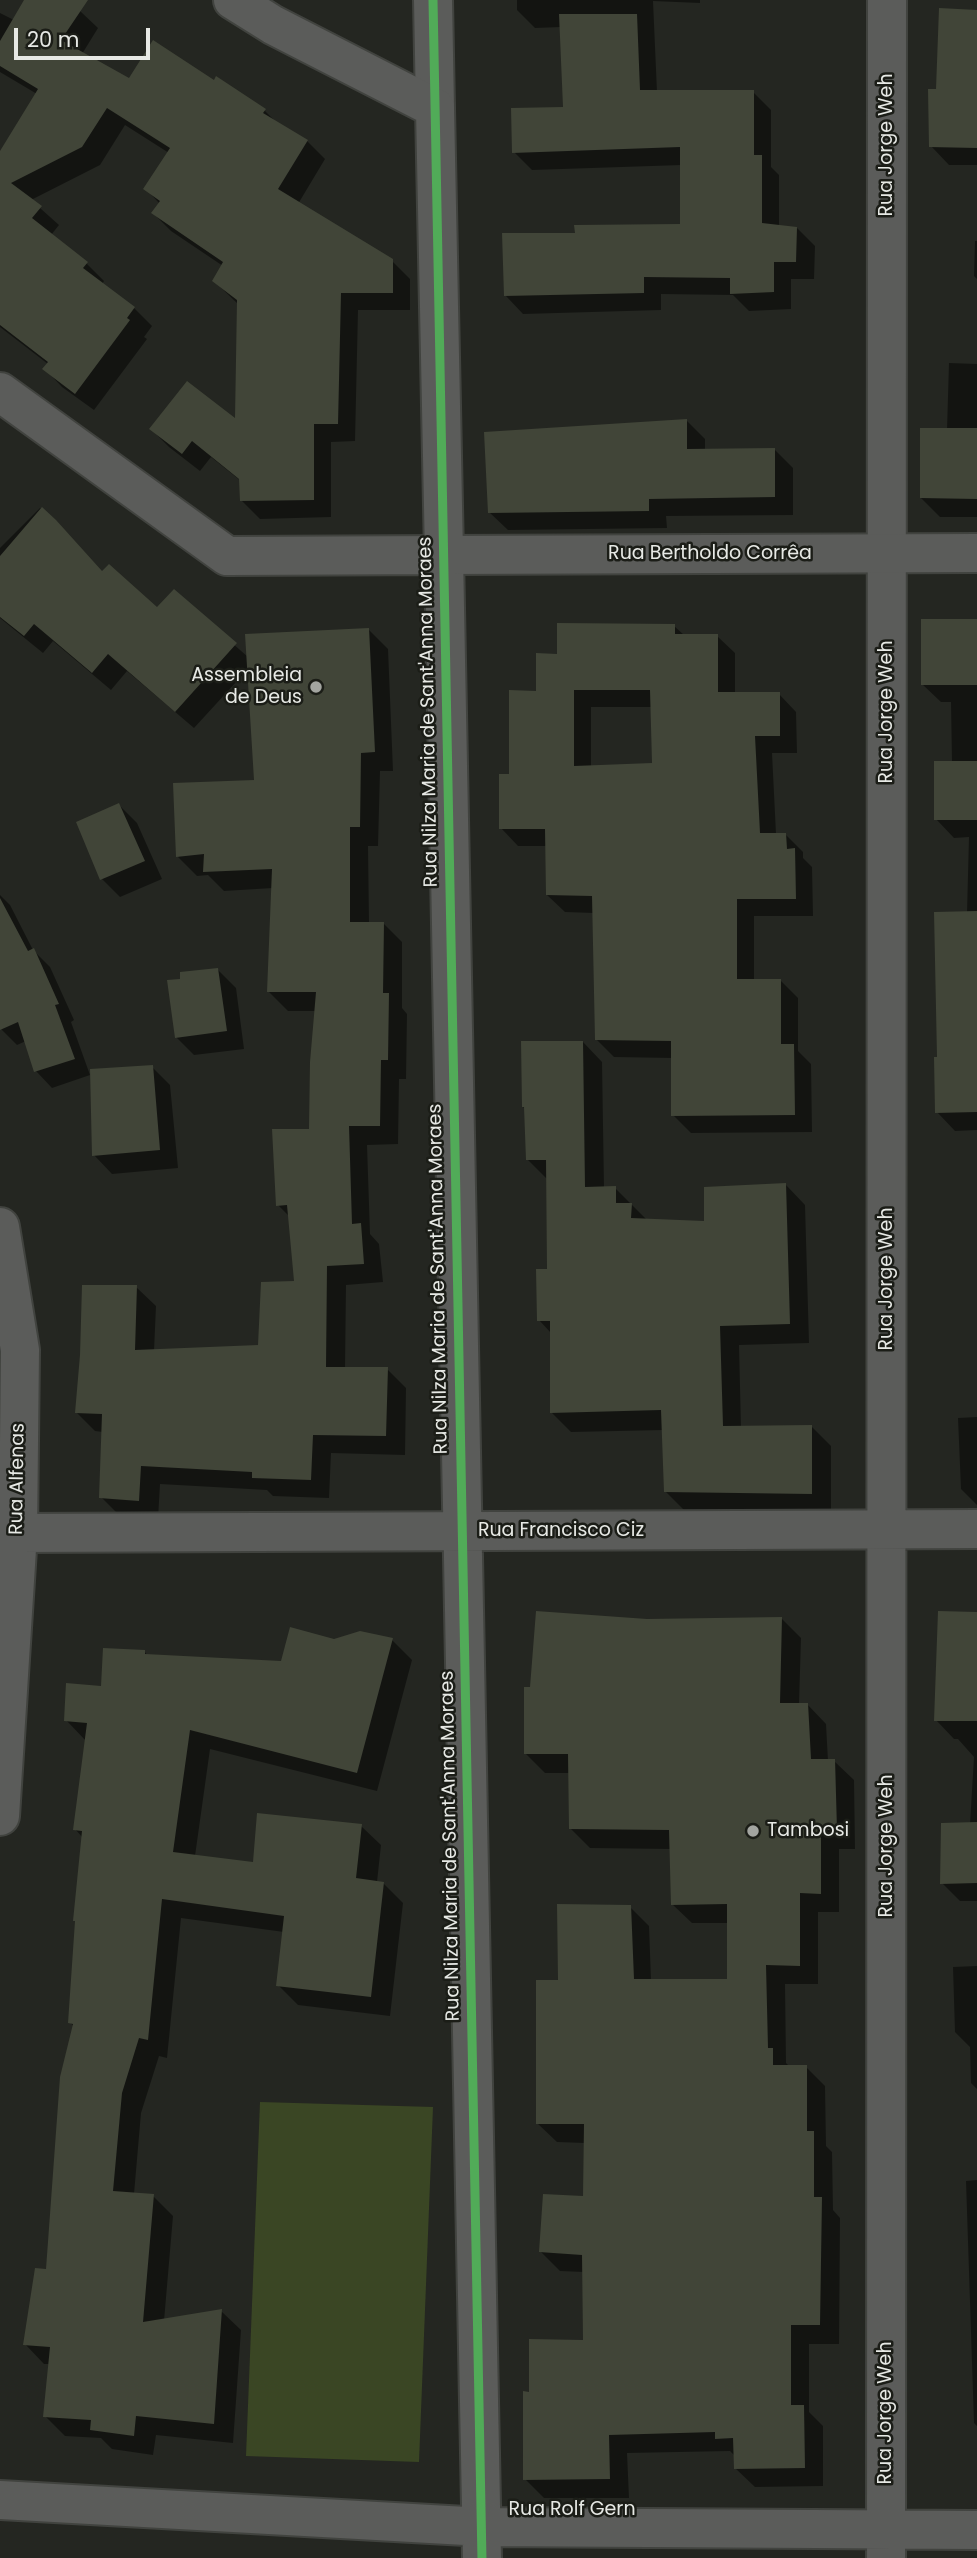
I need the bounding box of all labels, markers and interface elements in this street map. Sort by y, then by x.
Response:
scale bar [18,14,154,58]
text: 20 m [27,25,80,54]
street label: Rua Jorge Weh [876,73,898,217]
street label: Rua Nilza Maria de Sant'Anna Moraes [415,536,443,888]
street label: Rua Bertholdo Corrêa [608,543,812,565]
street label: Rua Jorge Weh [876,640,898,784]
place label: Assembleia de Deus [191,665,302,709]
marker: Assembleia de Deus [308,679,324,695]
street label: Rua Nilza Maria de Sant'Anna Moraes [425,1103,453,1455]
street label: Rua Jorge Weh [876,1207,898,1351]
street label: Rua Alfenas [6,1423,30,1535]
street label: Rua Francisco Ciz [478,1520,644,1542]
street label: Rua Nilza Maria de Sant'Anna Moraes [437,1670,465,2022]
street label: Rua Jorge Weh [876,1774,898,1918]
place label: Tambosi [767,1820,849,1842]
marker: Tambosi [745,1823,761,1839]
street label: Rua Jorge Weh [875,2341,897,2485]
street label: Rua Rolf Gern [508,2499,636,2521]

